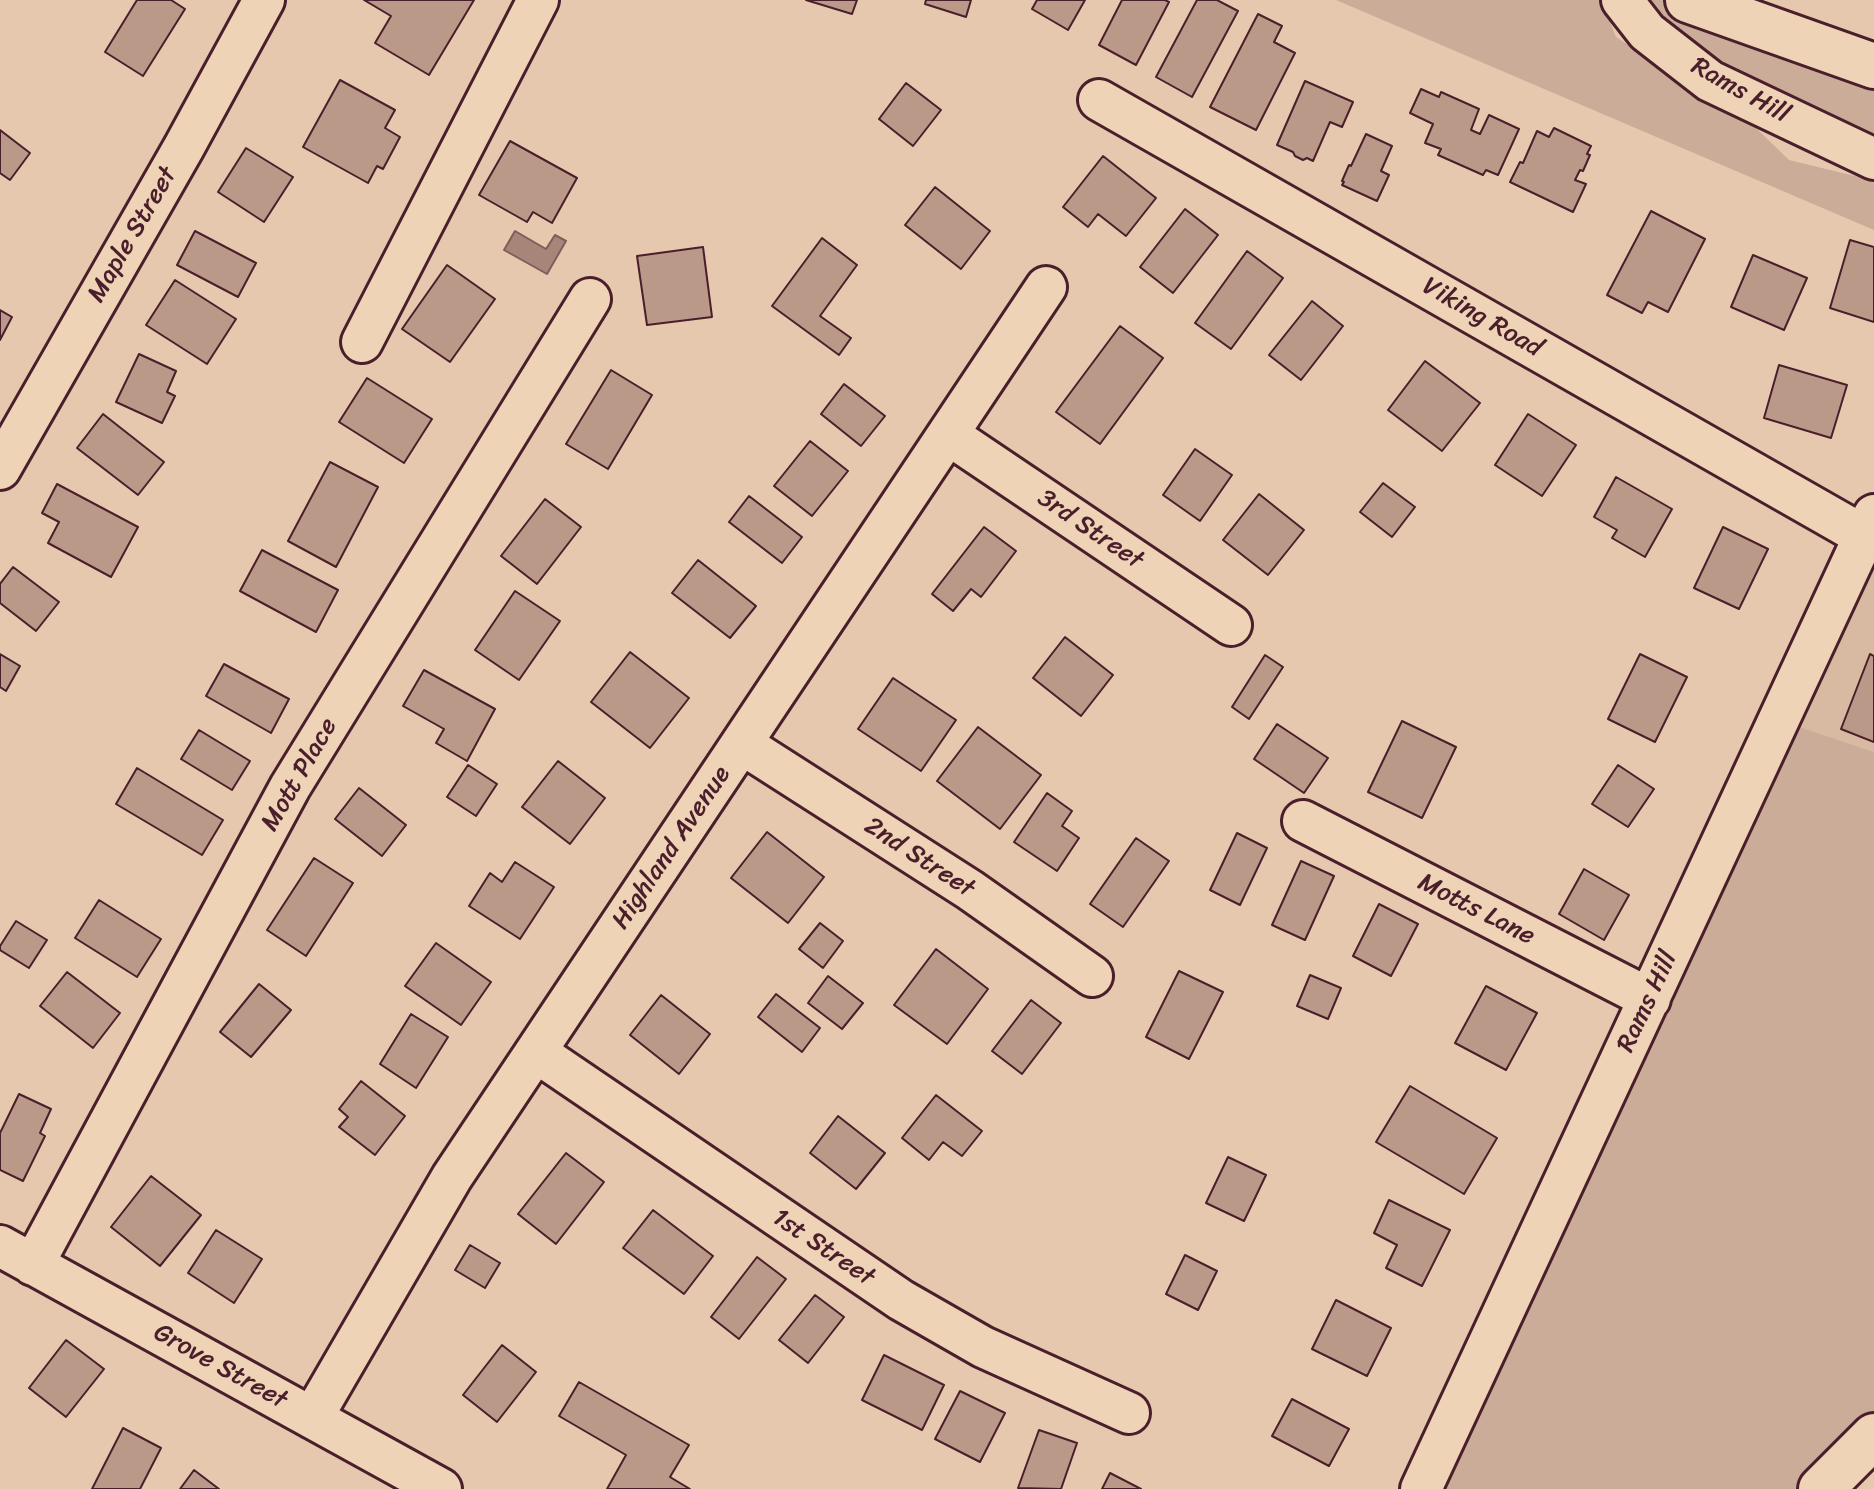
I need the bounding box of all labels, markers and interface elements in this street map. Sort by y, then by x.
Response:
street label: Rams Hill [1685,51,1795,131]
street label: Maple Street [82,162,184,308]
street label: Viking Road [1417,271,1547,365]
street label: 3rd Street [1031,483,1149,577]
street label: Mott Place [255,713,345,837]
street label: Highland Avenue [606,760,738,936]
street label: 2nd Street [858,811,980,905]
street label: Motts Lane [1412,867,1540,953]
street label: Rams Hill [1611,947,1685,1057]
street label: 1st Street [766,1202,880,1294]
street label: Grove Street [148,1318,292,1416]

